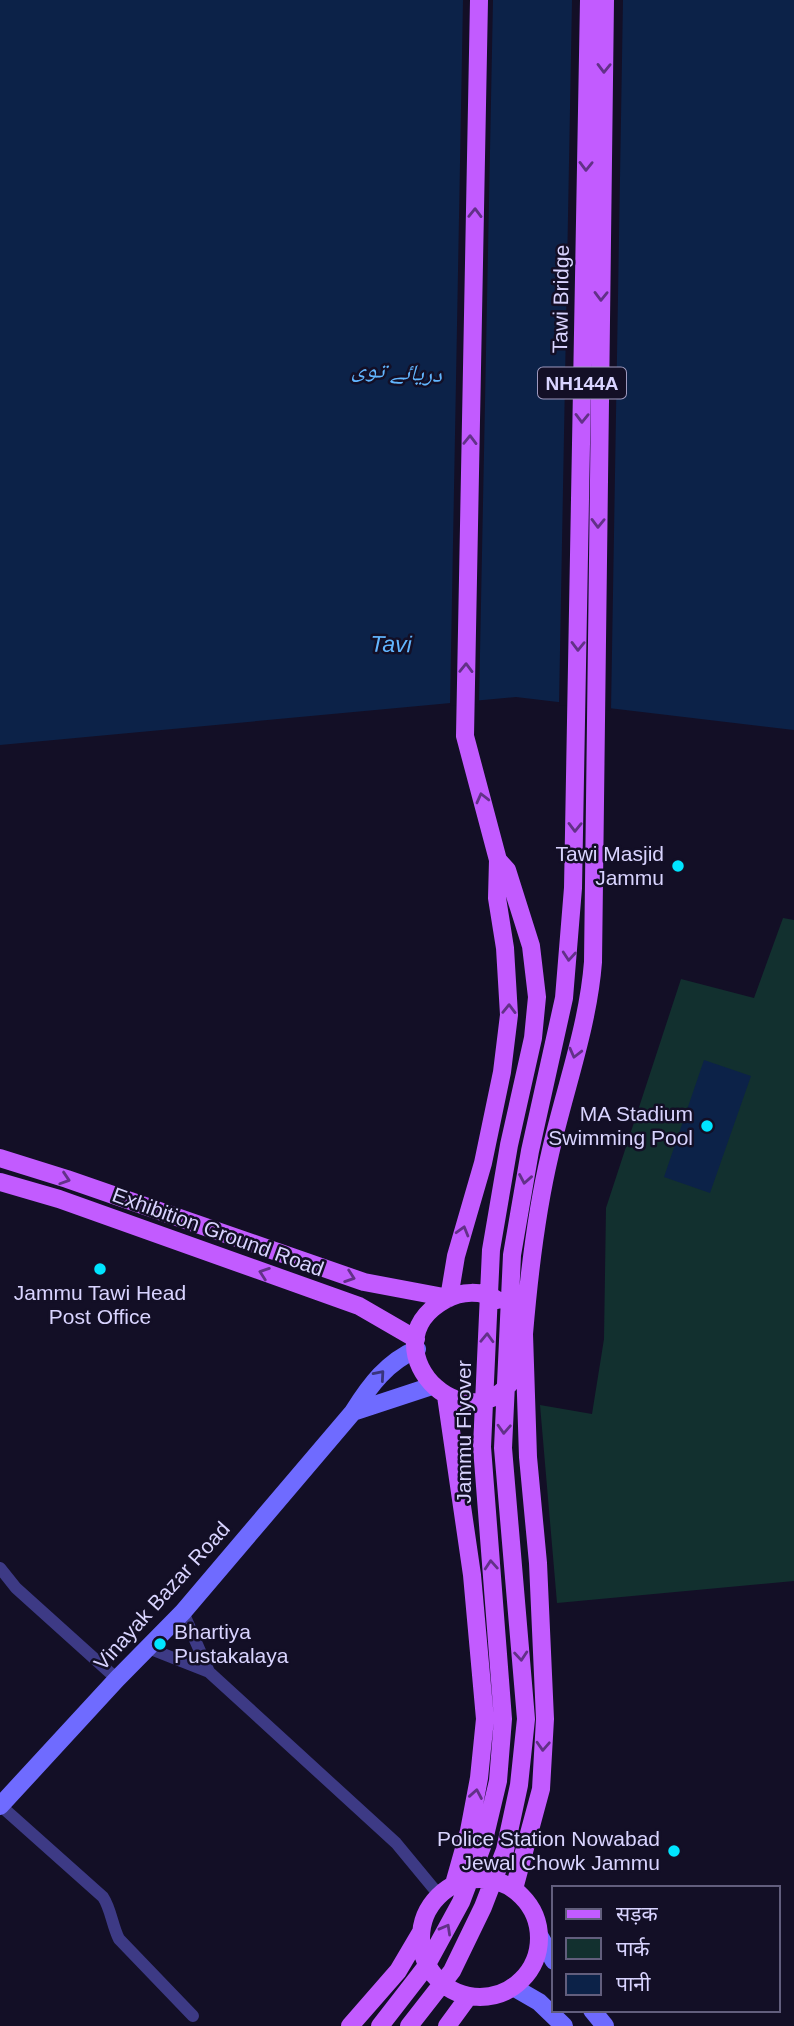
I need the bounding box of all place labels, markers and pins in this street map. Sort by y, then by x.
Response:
place label: Tawi Masjid Jammu [555,842,664,889]
marker: Tawi Masjid Jammu [670,858,686,874]
place label: MA Stadium Swimming Pool [548,1102,693,1149]
marker: MA Stadium Swimming Pool [699,1118,715,1134]
marker: Jammu Tawi Head Post Office [92,1261,108,1277]
place label: Jammu Tawi Head Post Office [14,1281,186,1328]
place label: Bhartiya Pustakalaya [174,1620,289,1667]
marker: Bhartiya Pustakalaya [152,1636,168,1652]
place label: Police Station Nowabad Jewal Chowk Jammu [437,1827,660,1874]
marker: Police Station Nowabad Jewal Chowk Jammu [666,1843,682,1859]

